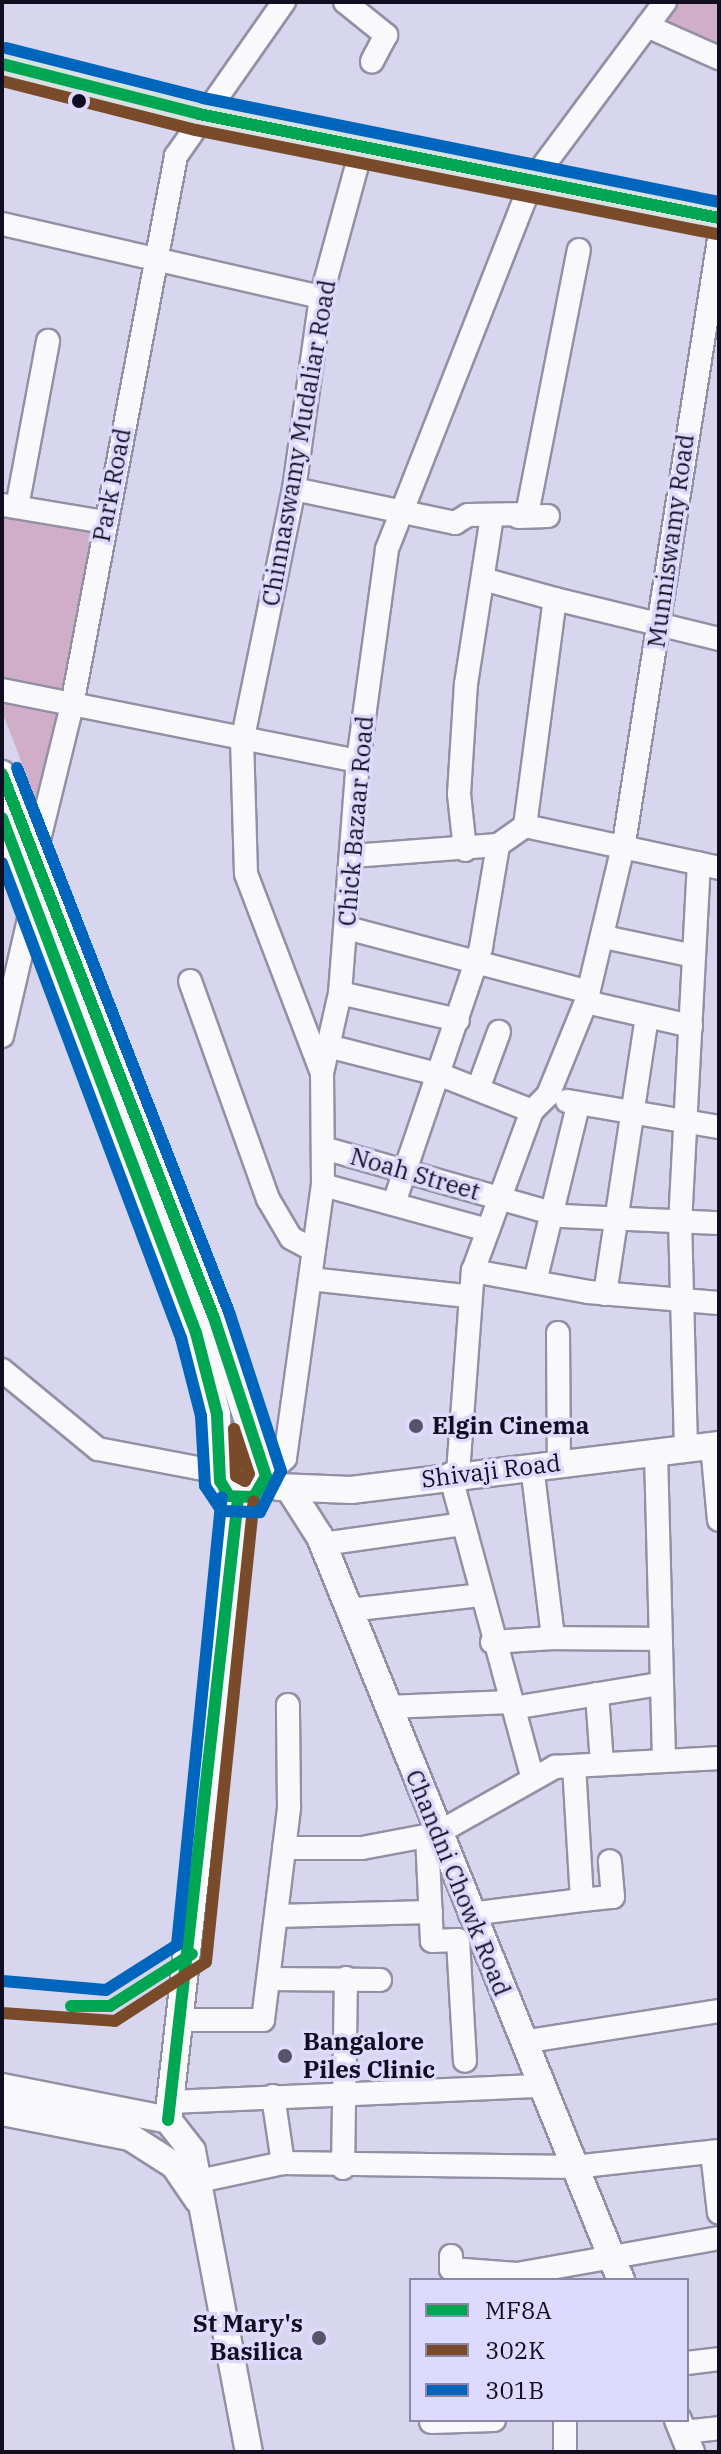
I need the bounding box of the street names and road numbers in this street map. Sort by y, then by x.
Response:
street label: Chinnaswamy Mudaliar Road [256,278,342,608]
street label: Park Road [87,426,137,544]
street label: Munniswamy Road [642,432,700,650]
street label: Chick Bazaar Road [332,715,380,927]
street label: Noah Street [347,1142,483,1206]
street label: Shivaji Road [420,1448,562,1494]
street label: Chandni Chowk Road [399,1766,517,2000]

